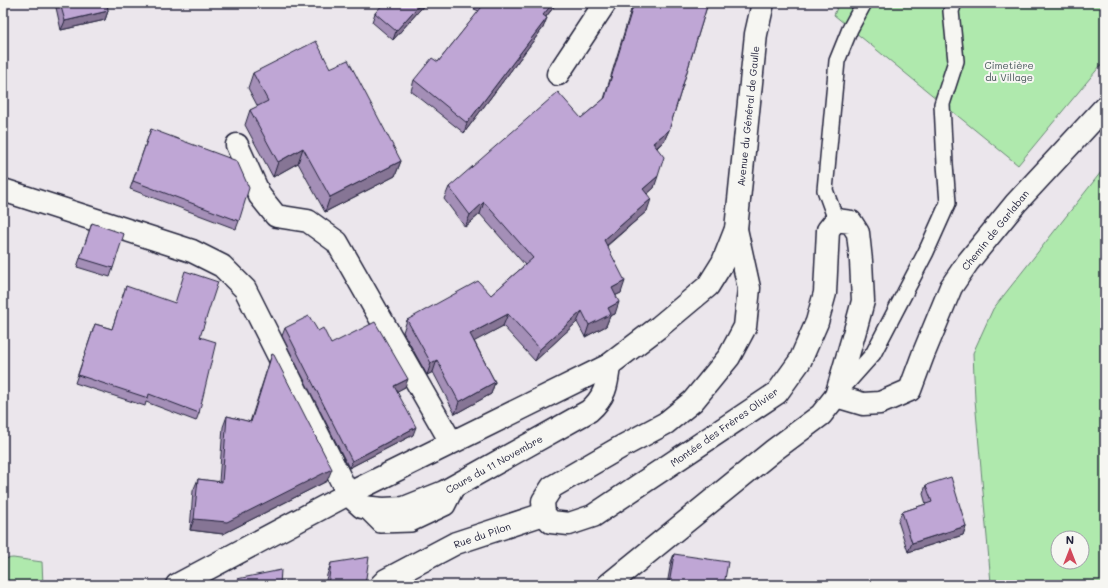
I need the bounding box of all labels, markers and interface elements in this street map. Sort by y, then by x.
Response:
street label: Avenue du Général de Gaulle [734,45,762,187]
park label: Cimetière du Village [984,58,1034,84]
street label: Chemin de Garlaban [958,187,1032,273]
street label: Montée des Frères Olivier [667,384,781,470]
street label: Cours du 11 Novembre [443,431,545,497]
street label: Rue du Pilon [452,519,512,551]
north arrow [1050,530,1090,570]
text: N [1066,532,1074,547]

